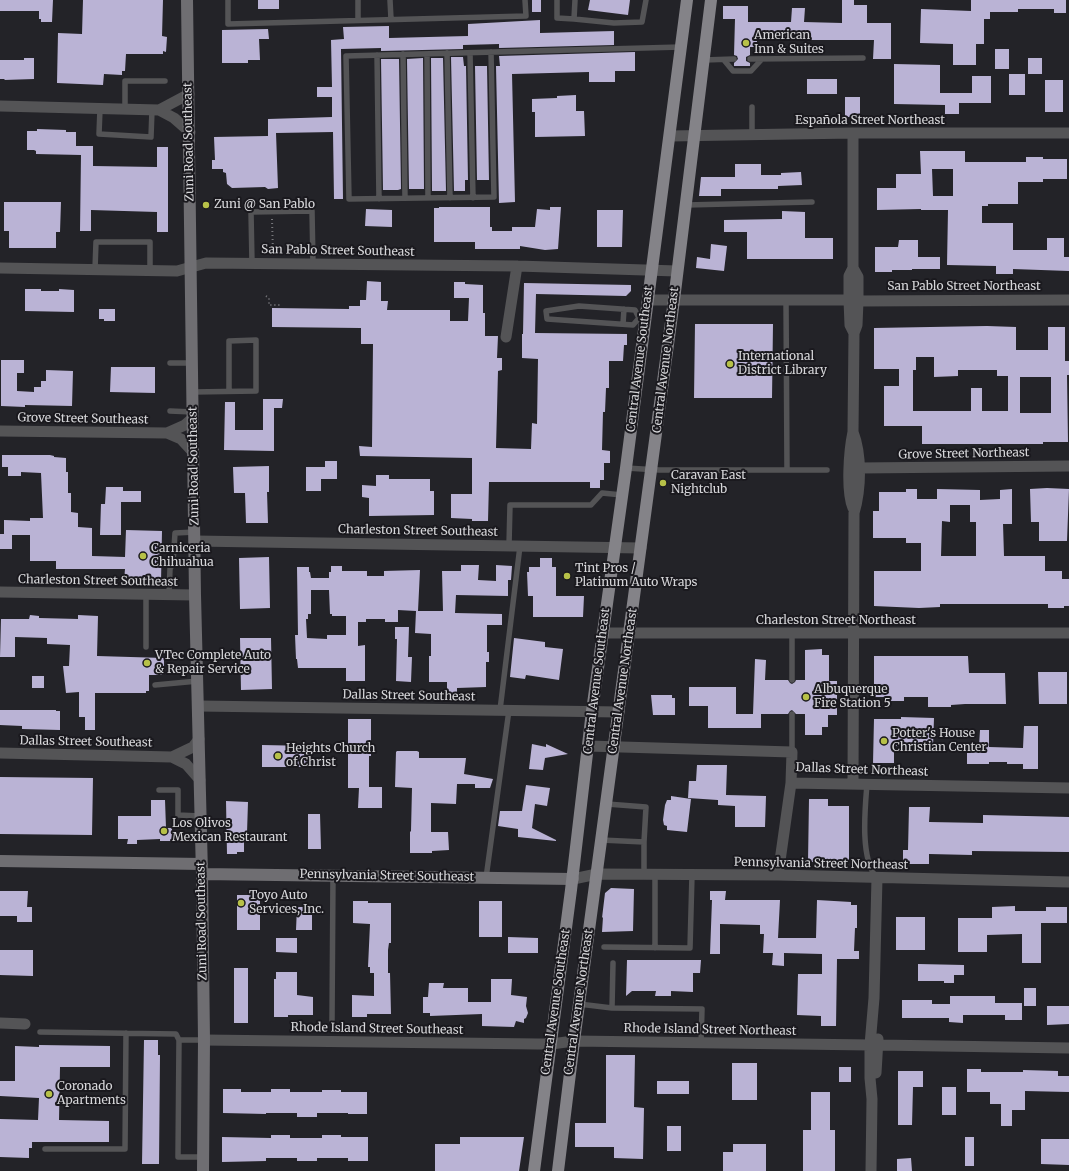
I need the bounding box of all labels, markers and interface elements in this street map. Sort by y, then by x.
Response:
place label: American Inn & Suites [754,29,824,57]
marker: American Inn & Suites [741,38,751,48]
street label: Zuni Road Southeast [181,82,197,202]
street label: Española Street Northeast [795,114,945,128]
place label: Zuni @ San Pablo [214,198,315,212]
marker: Zuni @ San Pablo [201,200,211,210]
street label: San Pablo Street Southeast [261,242,415,260]
street label: San Pablo Street Northeast [887,280,1041,294]
street label: Central Avenue Southeast [624,285,656,433]
street label: Central Avenue Northeast [650,286,682,434]
place label: International District Library [738,350,827,378]
marker: International District Library [725,359,735,369]
street label: Zuni Road Southeast [186,406,202,526]
street label: Grove Street Southeast [17,411,149,427]
street label: Grove Street Northeast [898,446,1030,462]
place label: Caravan East Nightclub [671,469,746,497]
marker: Caravan East Nightclub [658,478,668,488]
street label: Charleston Street Southeast [338,522,498,540]
place label: Carniceria Chihuahua [151,542,214,570]
marker: Carniceria Chihuahua [138,551,148,561]
place label: Tint Pros / Platinum Auto Wraps [575,562,697,590]
marker: Tint Pros / Platinum Auto Wraps [562,571,572,581]
street label: Charleston Street Southeast [18,572,178,590]
street label: Central Avenue Southeast [581,607,613,755]
street label: Central Avenue Northeast [606,607,640,755]
street label: Charleston Street Northeast [756,614,916,628]
place label: VTec Complete Auto & Repair Service [155,649,271,677]
marker: VTec Complete Auto & Repair Service [142,658,152,668]
place label: Albuquerque Fire Station 5 [814,683,891,711]
street label: Dallas Street Southeast [342,688,476,704]
marker: Albuquerque Fire Station 5 [801,692,811,702]
place label: Potter's House Christian Center [892,727,987,755]
street label: Dallas Street Southeast [19,734,153,750]
marker: Potter's House Christian Center [879,736,889,746]
place label: Heights Church of Christ [286,742,376,770]
marker: Heights Church of Christ [273,751,283,761]
street label: Dallas Street Northeast [795,760,929,780]
place label: Los Olivos Mexican Restaurant [172,817,287,845]
marker: Los Olivos Mexican Restaurant [159,826,169,836]
street label: Pennsylvania Street Northeast [734,855,908,873]
street label: Zuni Road Southeast [194,861,210,981]
street label: Pennsylvania Street Southeast [300,867,474,885]
place label: Toyo Auto Services, Inc. [249,889,324,917]
marker: Toyo Auto Services, Inc. [236,898,246,908]
street label: Central Avenue Southeast [539,928,573,1076]
street label: Central Avenue Northeast [562,928,596,1076]
street label: Rhode Island Street Southeast [290,1020,464,1038]
street label: Rhode Island Street Northeast [623,1021,797,1039]
place label: Coronado Apartments [57,1080,126,1108]
marker: Coronado Apartments [44,1089,54,1099]

